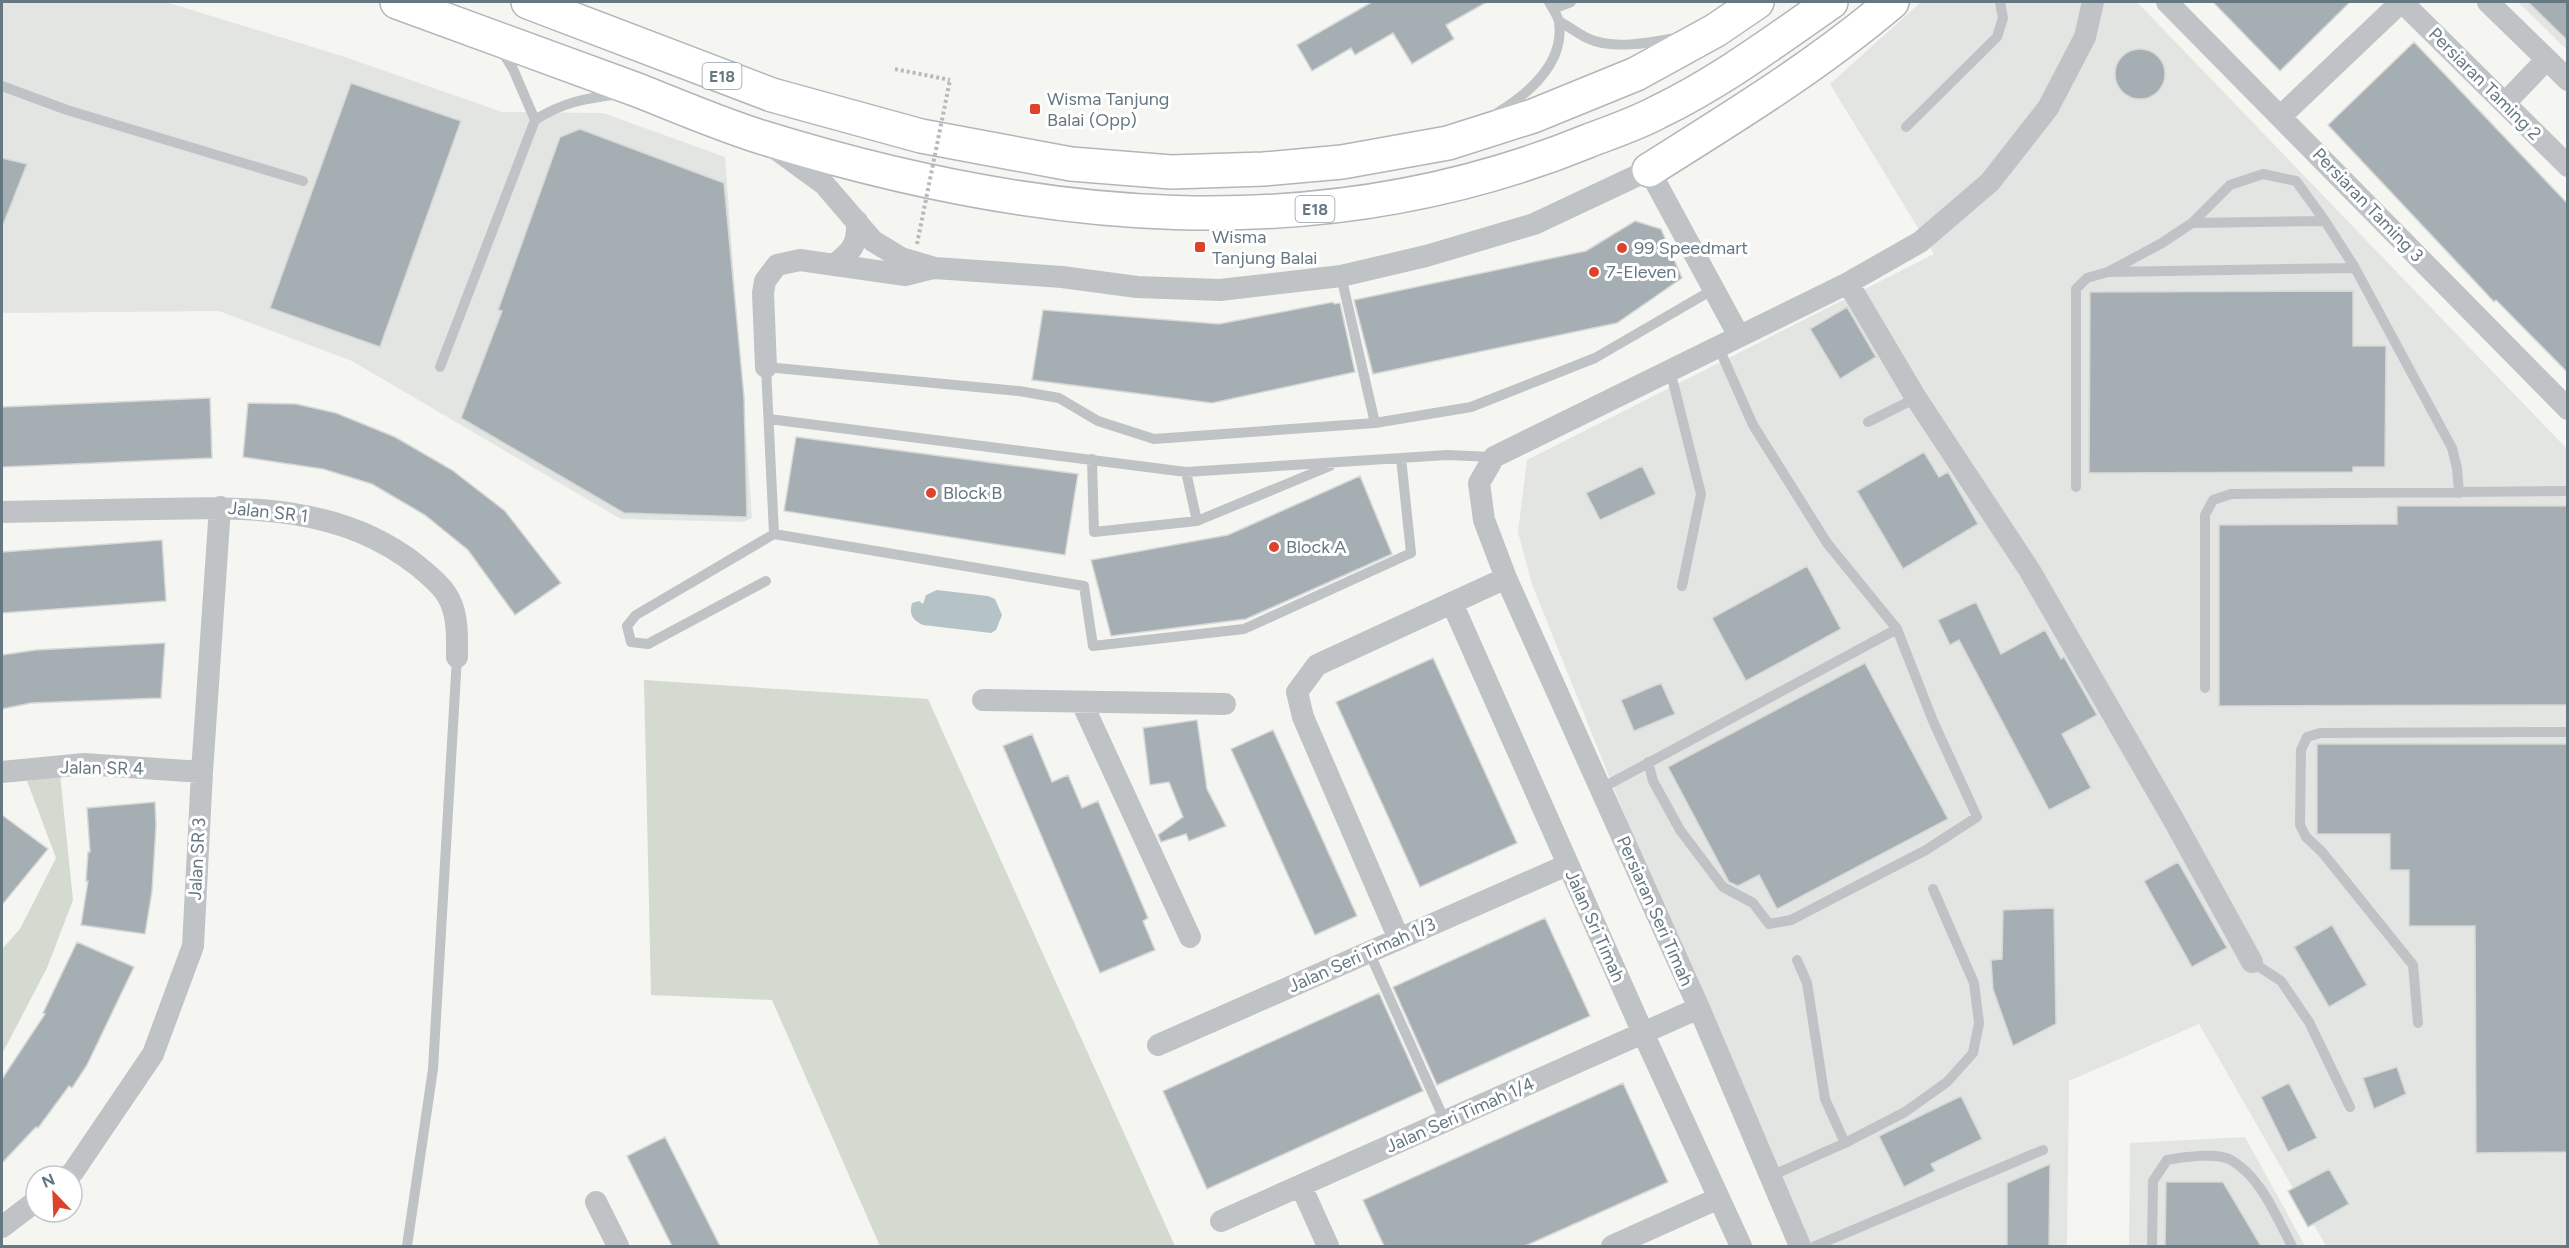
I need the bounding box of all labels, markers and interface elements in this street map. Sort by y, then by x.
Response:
street label: Persiaran Taming 2 [2424,23,2546,145]
road number: E18 [702,63,742,89]
place label: Wisma Tanjung Balai (Opp) [1047,88,1169,131]
marker: Wisma Tanjung Balai (Opp) [1028,102,1042,116]
street label: Persiaran Taming 3 [2308,143,2428,267]
road number: E18 [1296,196,1334,222]
place label: Wisma Tanjung Balai [1212,226,1318,269]
place label: 99 Speedmart [1634,237,1748,259]
marker: Wisma Tanjung Balai [1193,240,1207,254]
marker: 99 Speedmart [1615,241,1629,255]
place label: 7-Eleven [1606,261,1676,283]
marker: 7-Eleven [1587,265,1601,279]
place label: Block B [943,482,1002,504]
marker: Block B [924,486,938,500]
street label: Jalan SR 1 [227,497,309,527]
place label: Block A [1286,536,1347,558]
marker: Block A [1267,540,1281,554]
street label: Jalan SR 4 [60,756,144,780]
street label: Jalan SR 3 [184,817,210,901]
street label: Persiaran Seri Timah [1612,833,1698,989]
street label: Jalan Sri Timah [1560,866,1630,986]
street label: Jalan Seri Timah 1/3 [1285,913,1439,997]
street label: Jalan Seri Timah 1/4 [1382,1072,1538,1158]
north arrow [24,1164,84,1224]
text: N [39,1169,58,1192]

